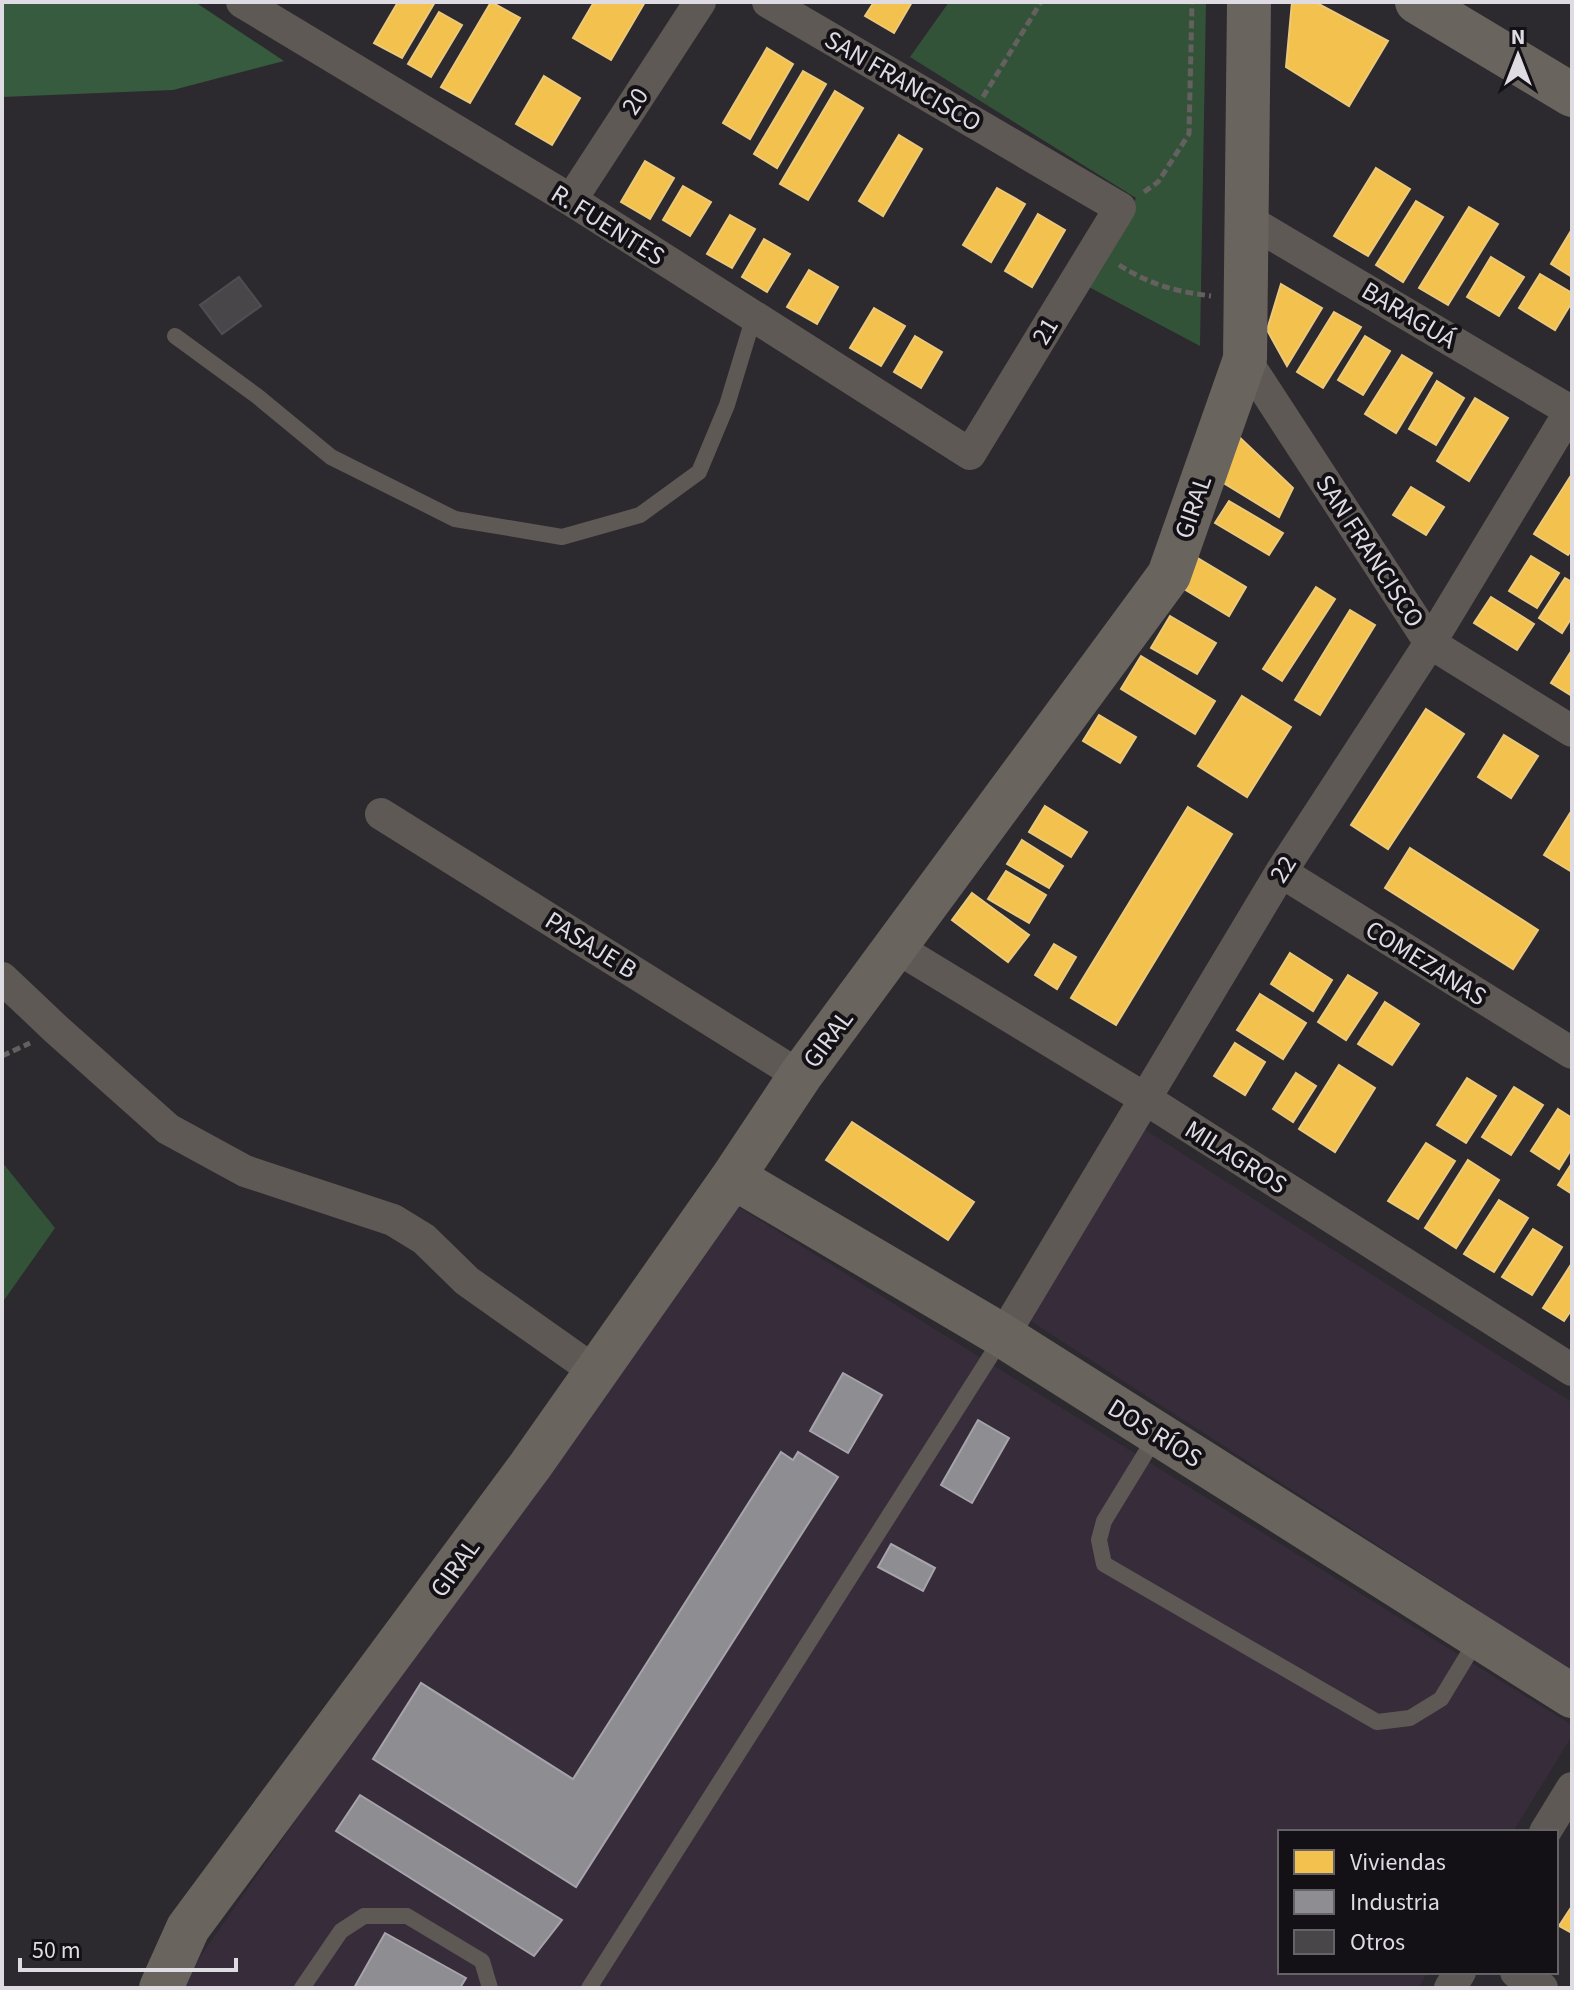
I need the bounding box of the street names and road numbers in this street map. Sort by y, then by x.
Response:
street label: SAN FRANCISCO [818,21,988,141]
street label: 20 [612,80,658,122]
street label: R. FUENTES [544,175,672,275]
street label: BARAGUÁ [1355,272,1464,358]
street label: 21 [1022,310,1068,352]
street label: SAN FRANCISCO [1307,467,1433,635]
street label: GIRAL [1165,471,1221,543]
street label: 22 [1260,848,1306,890]
street label: PASAJE B [538,902,644,988]
street label: COMEZANAS [1358,911,1494,1015]
street label: GIRAL [794,1002,862,1076]
street label: MILAGROS [1178,1111,1294,1203]
street label: DOS RÍOS [1101,1389,1209,1477]
street label: GIRAL [421,1531,489,1605]

